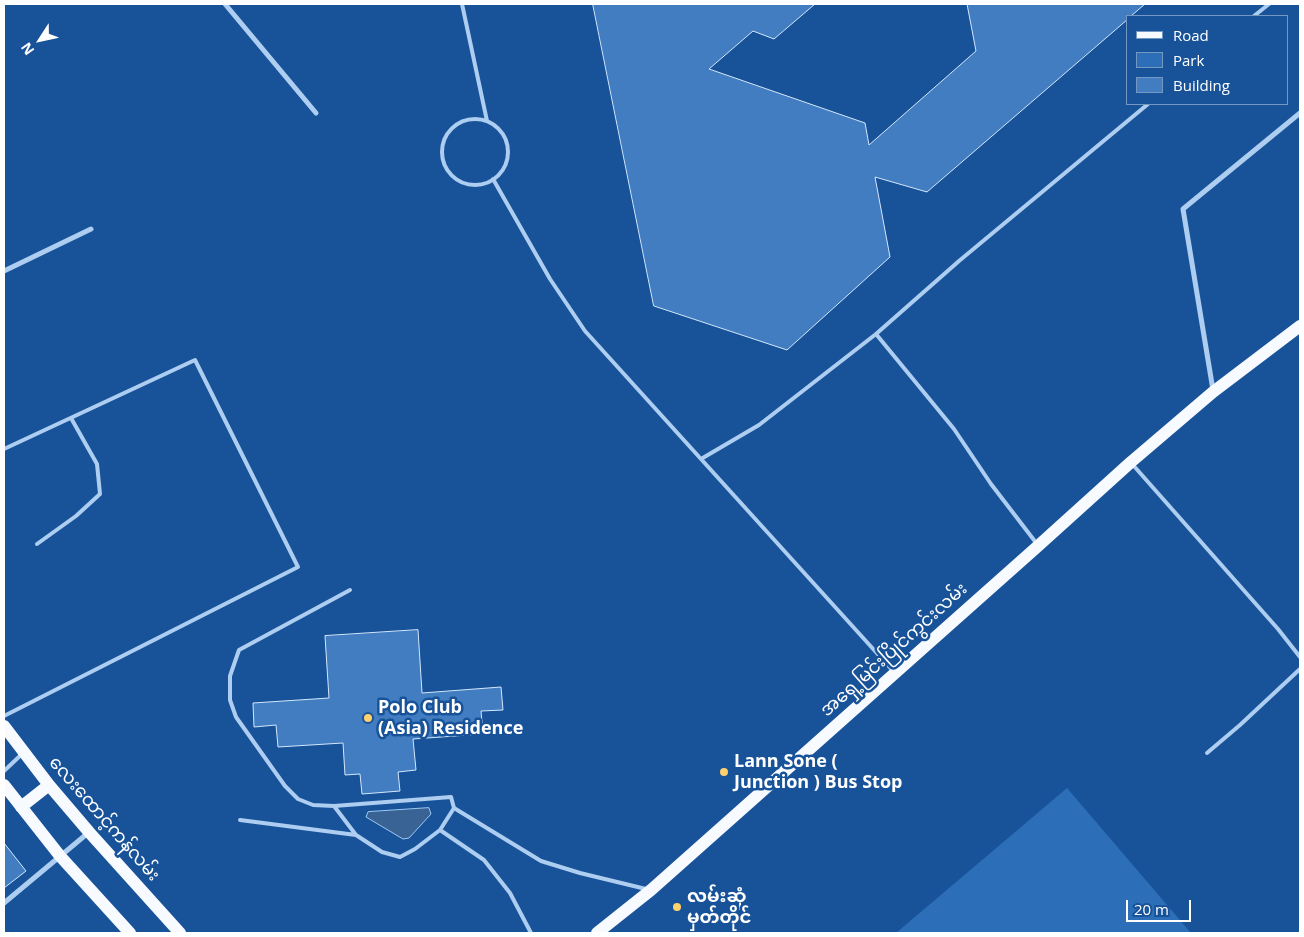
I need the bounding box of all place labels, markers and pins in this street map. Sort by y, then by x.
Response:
place label: Polo Club (Asia) Residence [378,697,523,740]
marker: Polo Club (Asia) Residence [362,712,374,724]
place label: Lann Sone ( Junction ) Bus Stop [734,751,902,794]
marker: Lann Sone ( Junction ) Bus Stop [718,766,730,778]
place label: လမ်းဆုံ မှတ်တိုင် [687,886,751,929]
marker: လမ်းဆုံ မှတ်တိုင် [671,901,683,913]

